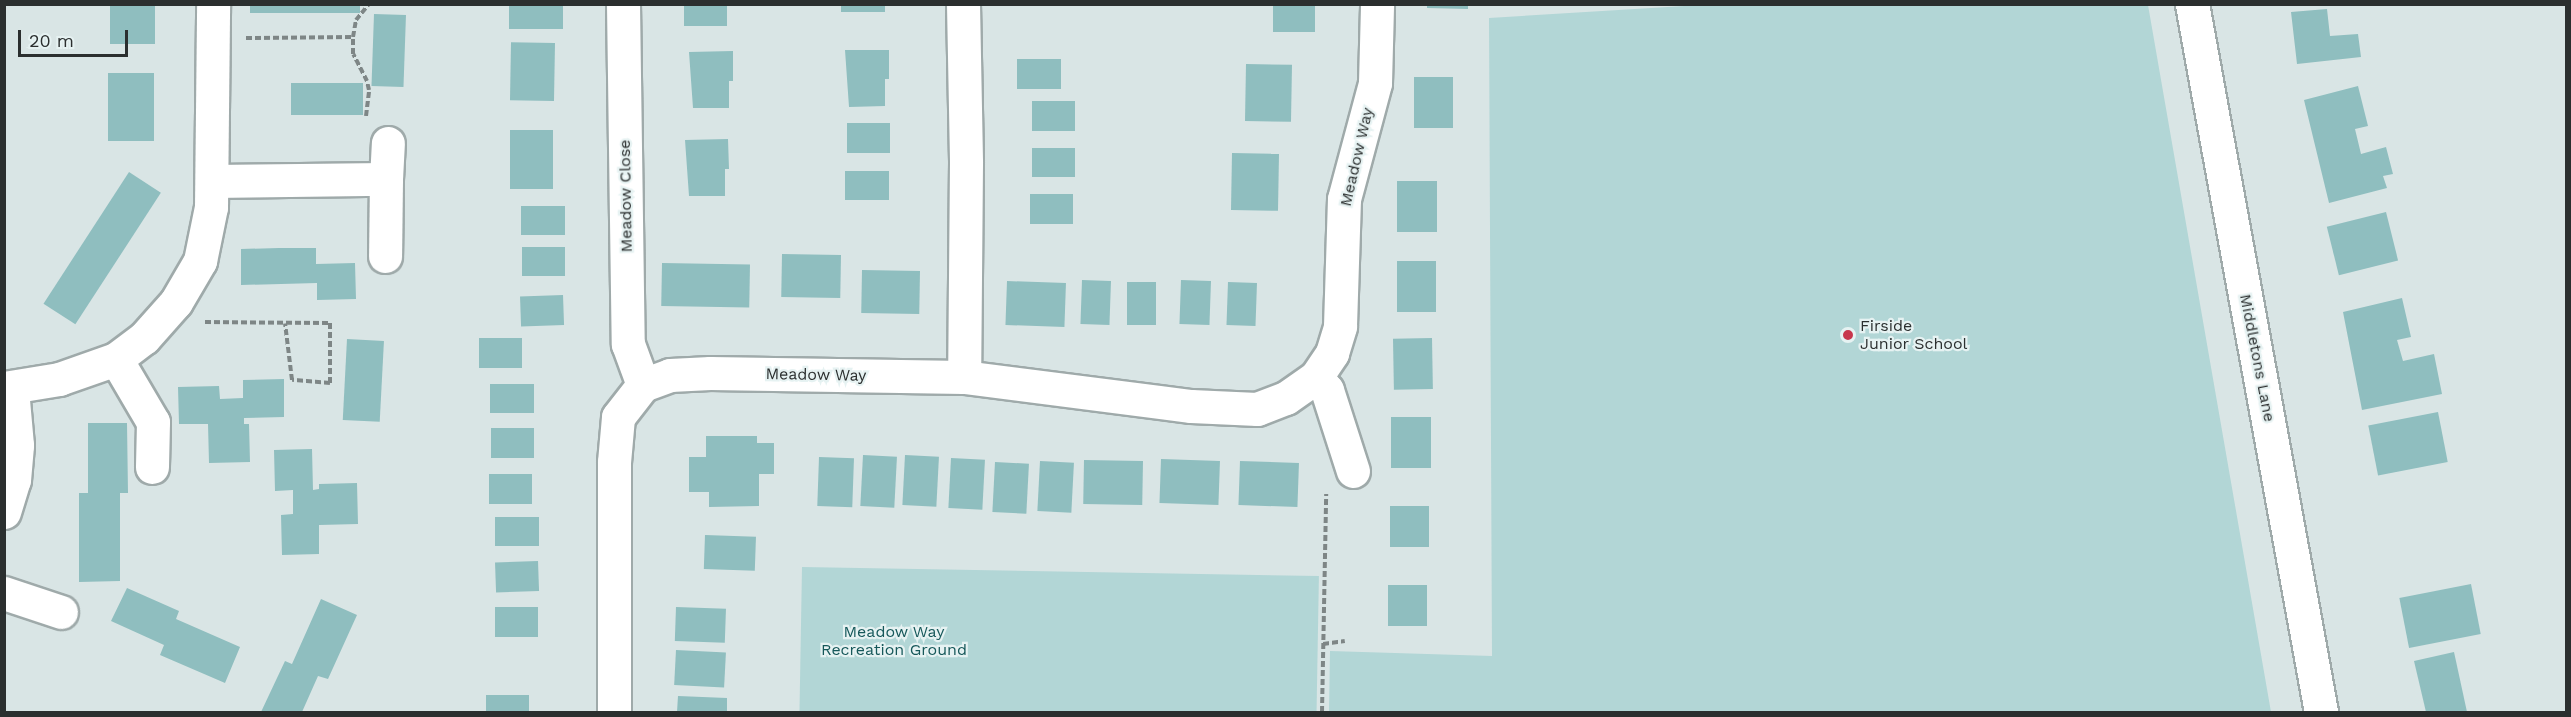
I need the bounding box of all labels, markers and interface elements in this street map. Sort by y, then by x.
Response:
scale bar [21,18,130,56]
text: 20 m [29,30,74,51]
street label: Meadow Way [1336,105,1378,209]
street label: Meadow Close [615,139,637,253]
street label: Middletons Lane [2235,292,2279,424]
place label: Firside Junior School [1860,316,1968,354]
marker: Firside Junior School [1841,328,1855,342]
street label: Meadow Way [765,365,867,385]
park label: Meadow Way Recreation Ground [821,622,967,660]

